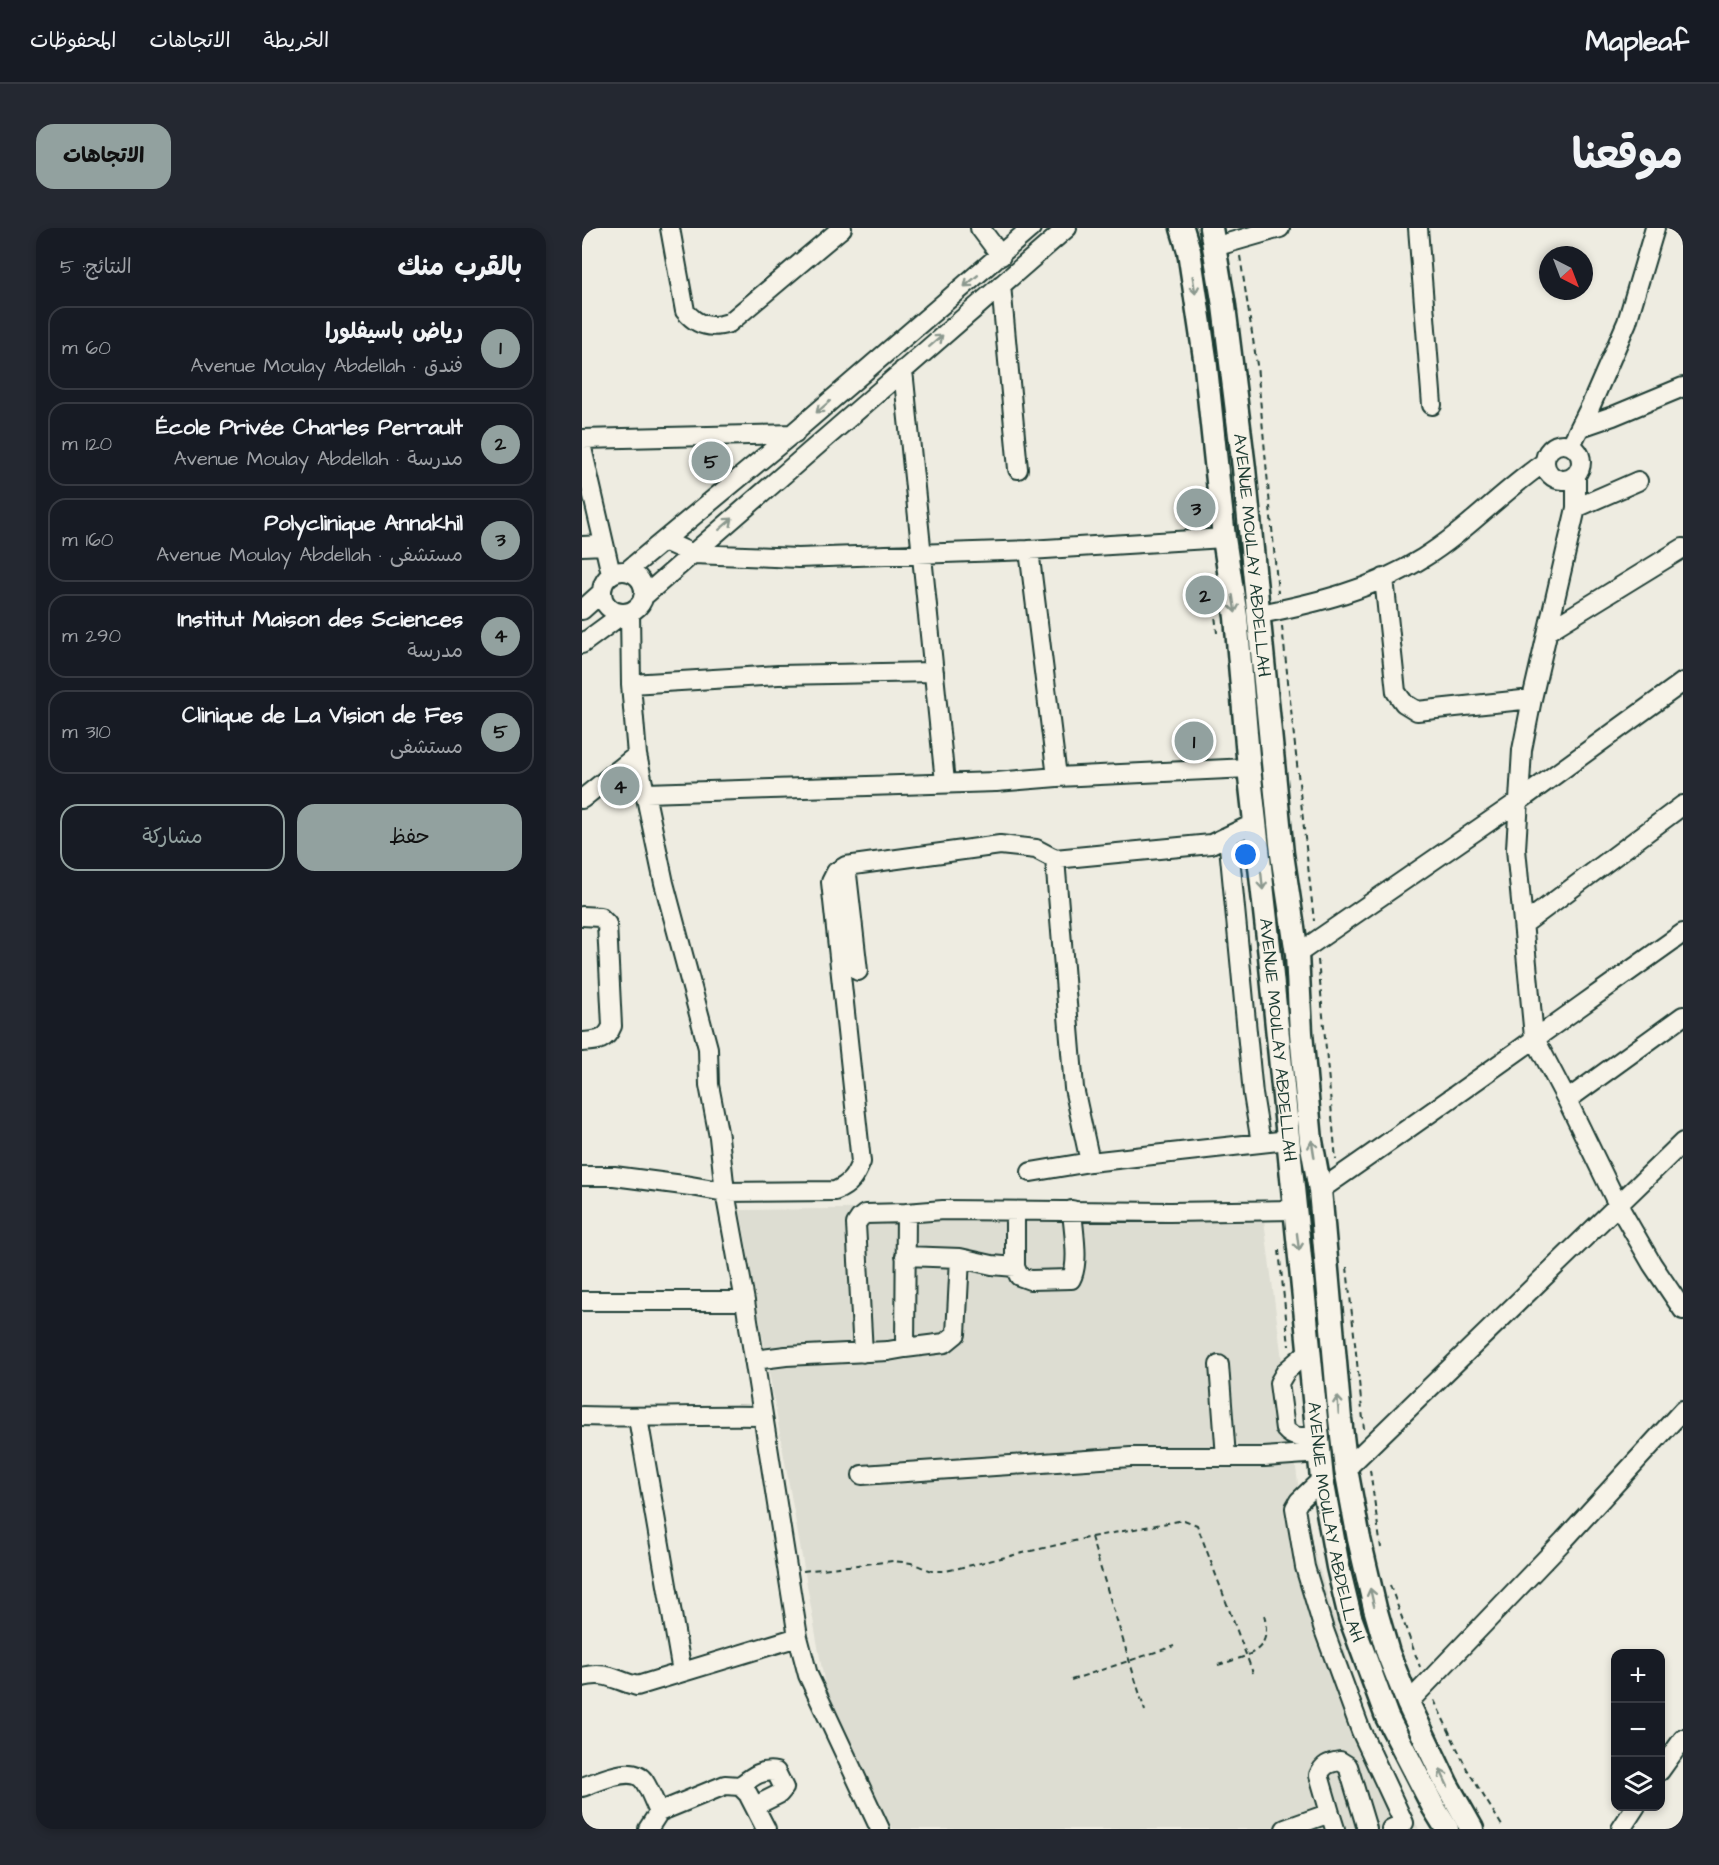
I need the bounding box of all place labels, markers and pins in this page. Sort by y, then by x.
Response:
pin: 5 [692,438,730,484]
pin: 3 [1176,486,1216,530]
pin: 2 [1186,572,1224,617]
pin: 1 [1174,718,1214,764]
pin: 4 [600,764,639,808]

